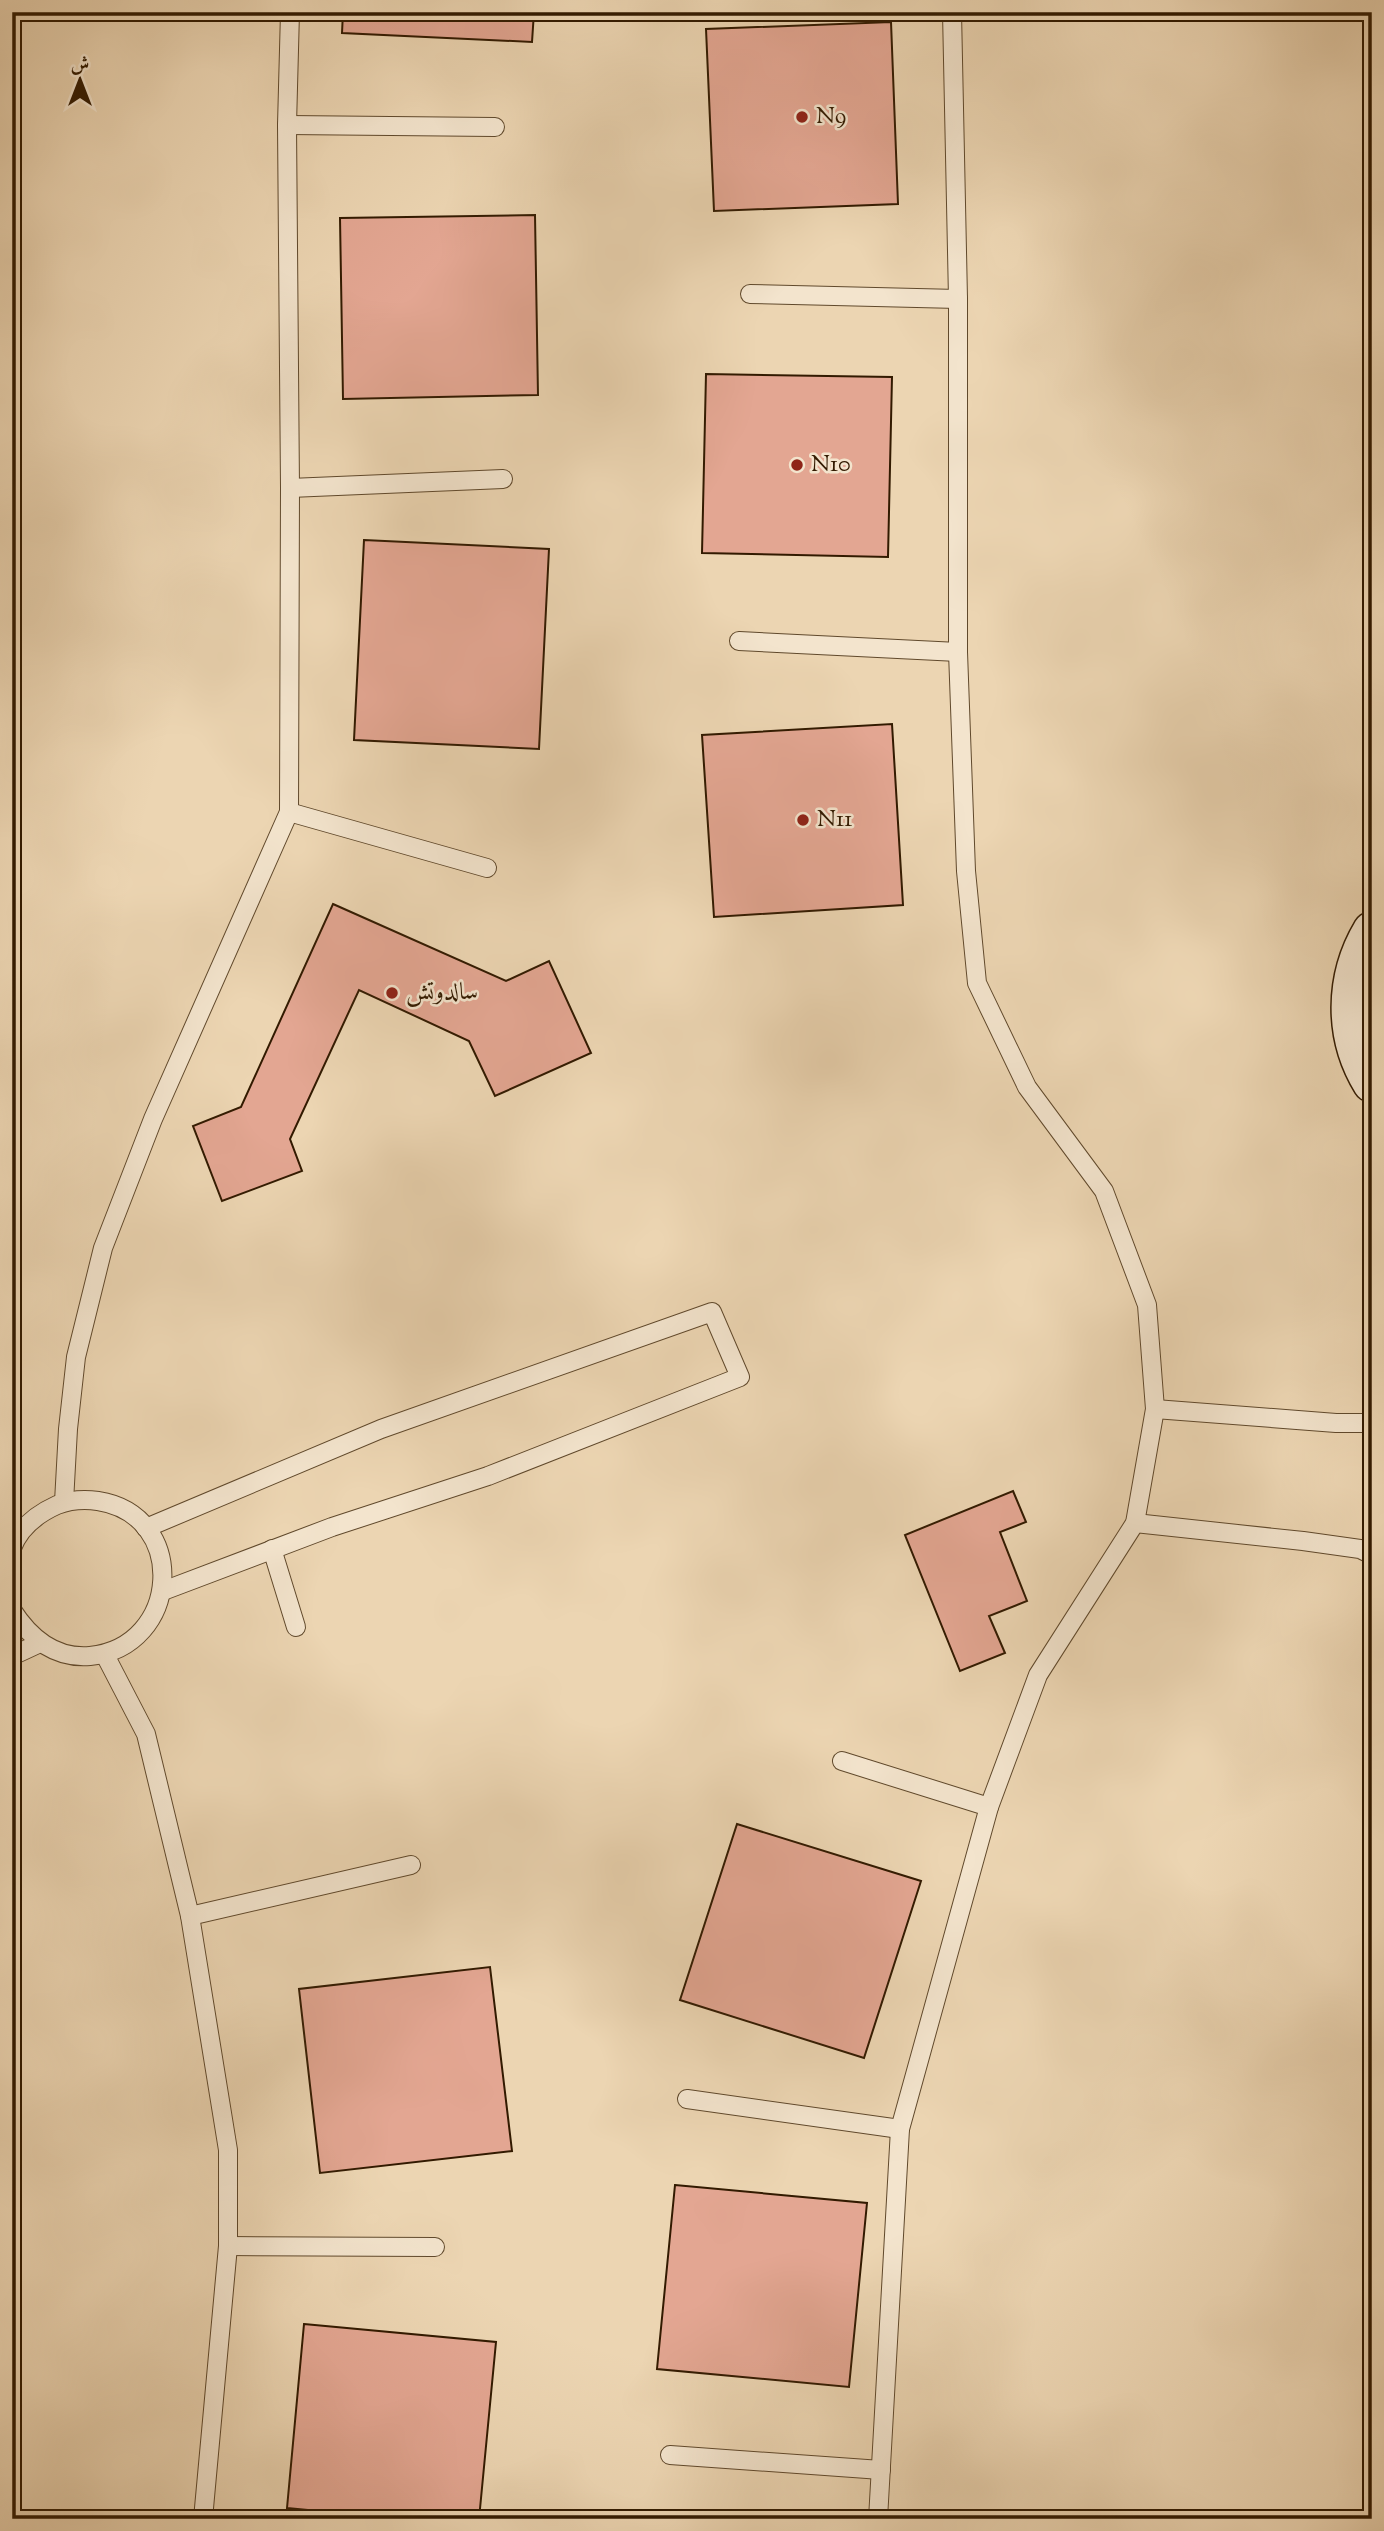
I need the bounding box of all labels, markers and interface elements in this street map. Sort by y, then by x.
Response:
north arrow [46,46,116,116]
text: ش [71,52,89,79]
place label: N9 [816,100,846,134]
marker: N9 [794,109,810,125]
place label: N10 [811,448,851,482]
marker: N10 [789,457,805,473]
place label: N11 [817,803,852,837]
marker: N11 [795,812,811,828]
place label: سالدوتش [406,976,478,1010]
marker: سالدوتش [384,985,400,1001]

